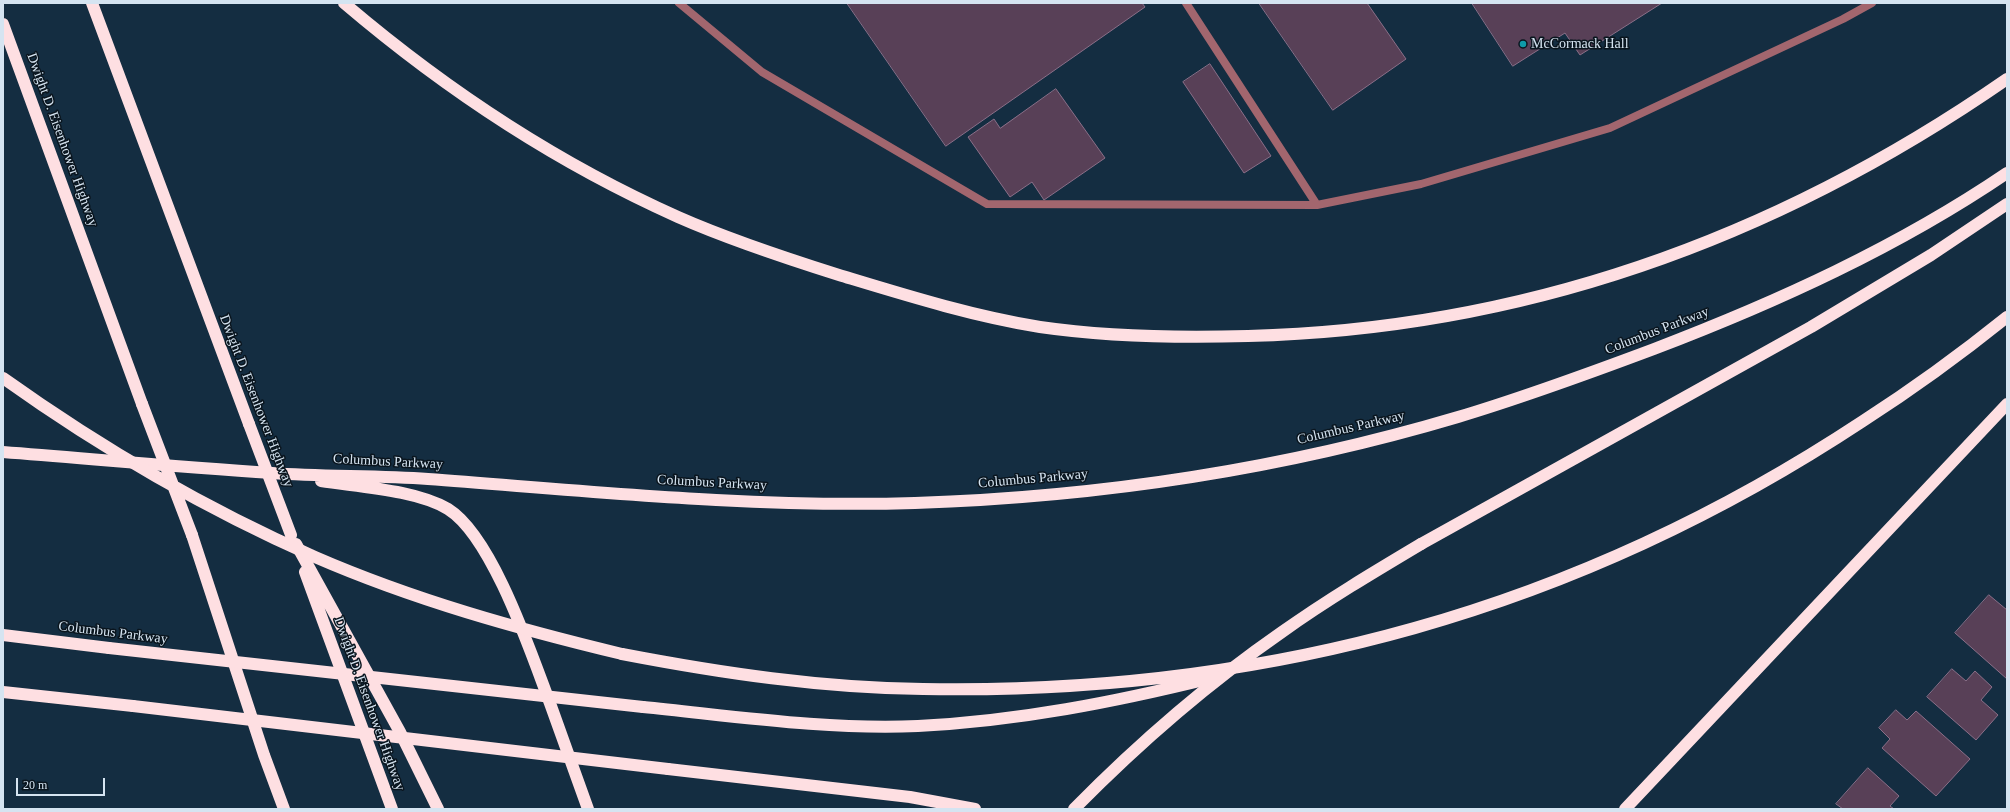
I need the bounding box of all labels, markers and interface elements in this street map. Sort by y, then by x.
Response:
place label: McCormack Hall [1531,36,1629,52]
marker: McCormack Hall [1518,39,1528,49]
street label: Dwight D. Eisenhower Highway [23,51,101,229]
street label: Columbus Parkway [1603,303,1711,359]
street label: Dwight D. Eisenhower Highway [215,312,297,490]
street label: Columbus Parkway [1295,407,1407,449]
street label: Columbus Parkway [333,451,443,473]
street label: Columbus Parkway [977,466,1089,492]
street label: Columbus Parkway [657,472,767,494]
street label: Dwight D. Eisenhower Highway [330,615,408,793]
street label: Columbus Parkway [57,618,169,648]
scale bar [18,770,107,796]
text: 20 m [23,778,47,792]

